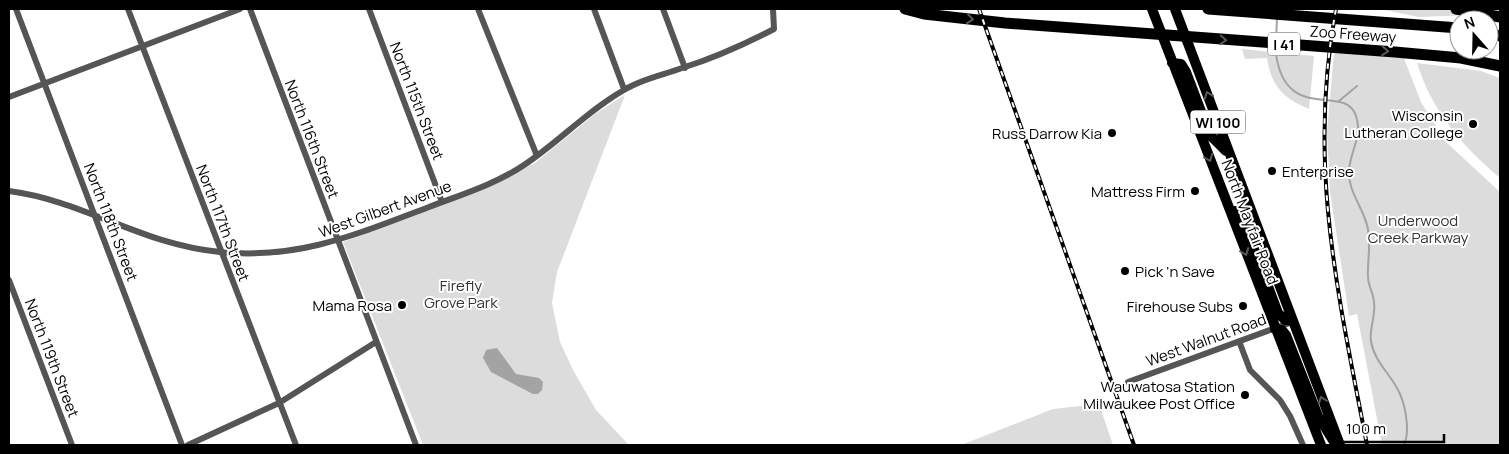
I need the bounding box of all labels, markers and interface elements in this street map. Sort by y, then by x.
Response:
north arrow [1449,10,1499,60]
text: N [1461,12,1477,33]
one-way arrow [967,13,975,24]
street label: Zoo Freeway [1309,20,1397,48]
road number: I 41 [1268,33,1300,56]
one-way arrow [1219,35,1227,46]
street label: North 115th Street [385,39,449,163]
one-way arrow [1381,45,1389,56]
street label: North 116th Street [280,77,344,201]
one-way arrow [1204,91,1214,100]
place label: Wisconsin Lutheran College [1344,105,1463,143]
road number: WI 100 [1190,110,1246,134]
marker: Wisconsin Lutheran College [1467,118,1479,130]
place label: Russ Darrow Kia [992,123,1102,144]
marker: Russ Darrow Kia [1106,127,1118,139]
one-way arrow [1203,153,1213,161]
street label: North Mayfair Road [1216,156,1284,288]
street label: North 118th Street [79,160,143,284]
place label: Enterprise [1282,161,1354,182]
street label: North 117th Street [191,162,255,284]
marker: Enterprise [1266,165,1278,177]
street label: West Gilbert Avenue [316,175,454,243]
place label: Mattress Firm [1091,181,1185,202]
marker: Mattress Firm [1189,185,1201,197]
park label: Underwood Creek Parkway [1368,210,1468,248]
one-way arrow [1239,247,1249,255]
place label: Pick 'n Save [1135,261,1215,282]
marker: Pick 'n Save [1119,265,1131,277]
park label: Firefly Grove Park [424,275,498,313]
place label: Mama Rosa [313,295,392,316]
street label: North 119th Street [20,296,84,420]
place label: Firehouse Subs [1127,296,1233,317]
marker: Mama Rosa [396,299,408,311]
marker: Firehouse Subs [1237,300,1249,312]
street label: West Walnut Road [1143,309,1269,371]
place label: Wauwatosa Station Milwaukee Post Office [1083,376,1235,414]
marker: Wauwatosa Station Milwaukee Post Office [1239,389,1251,401]
one-way arrow [1318,396,1328,404]
scale bar [1339,412,1444,444]
text: 100 m [1346,418,1386,439]

